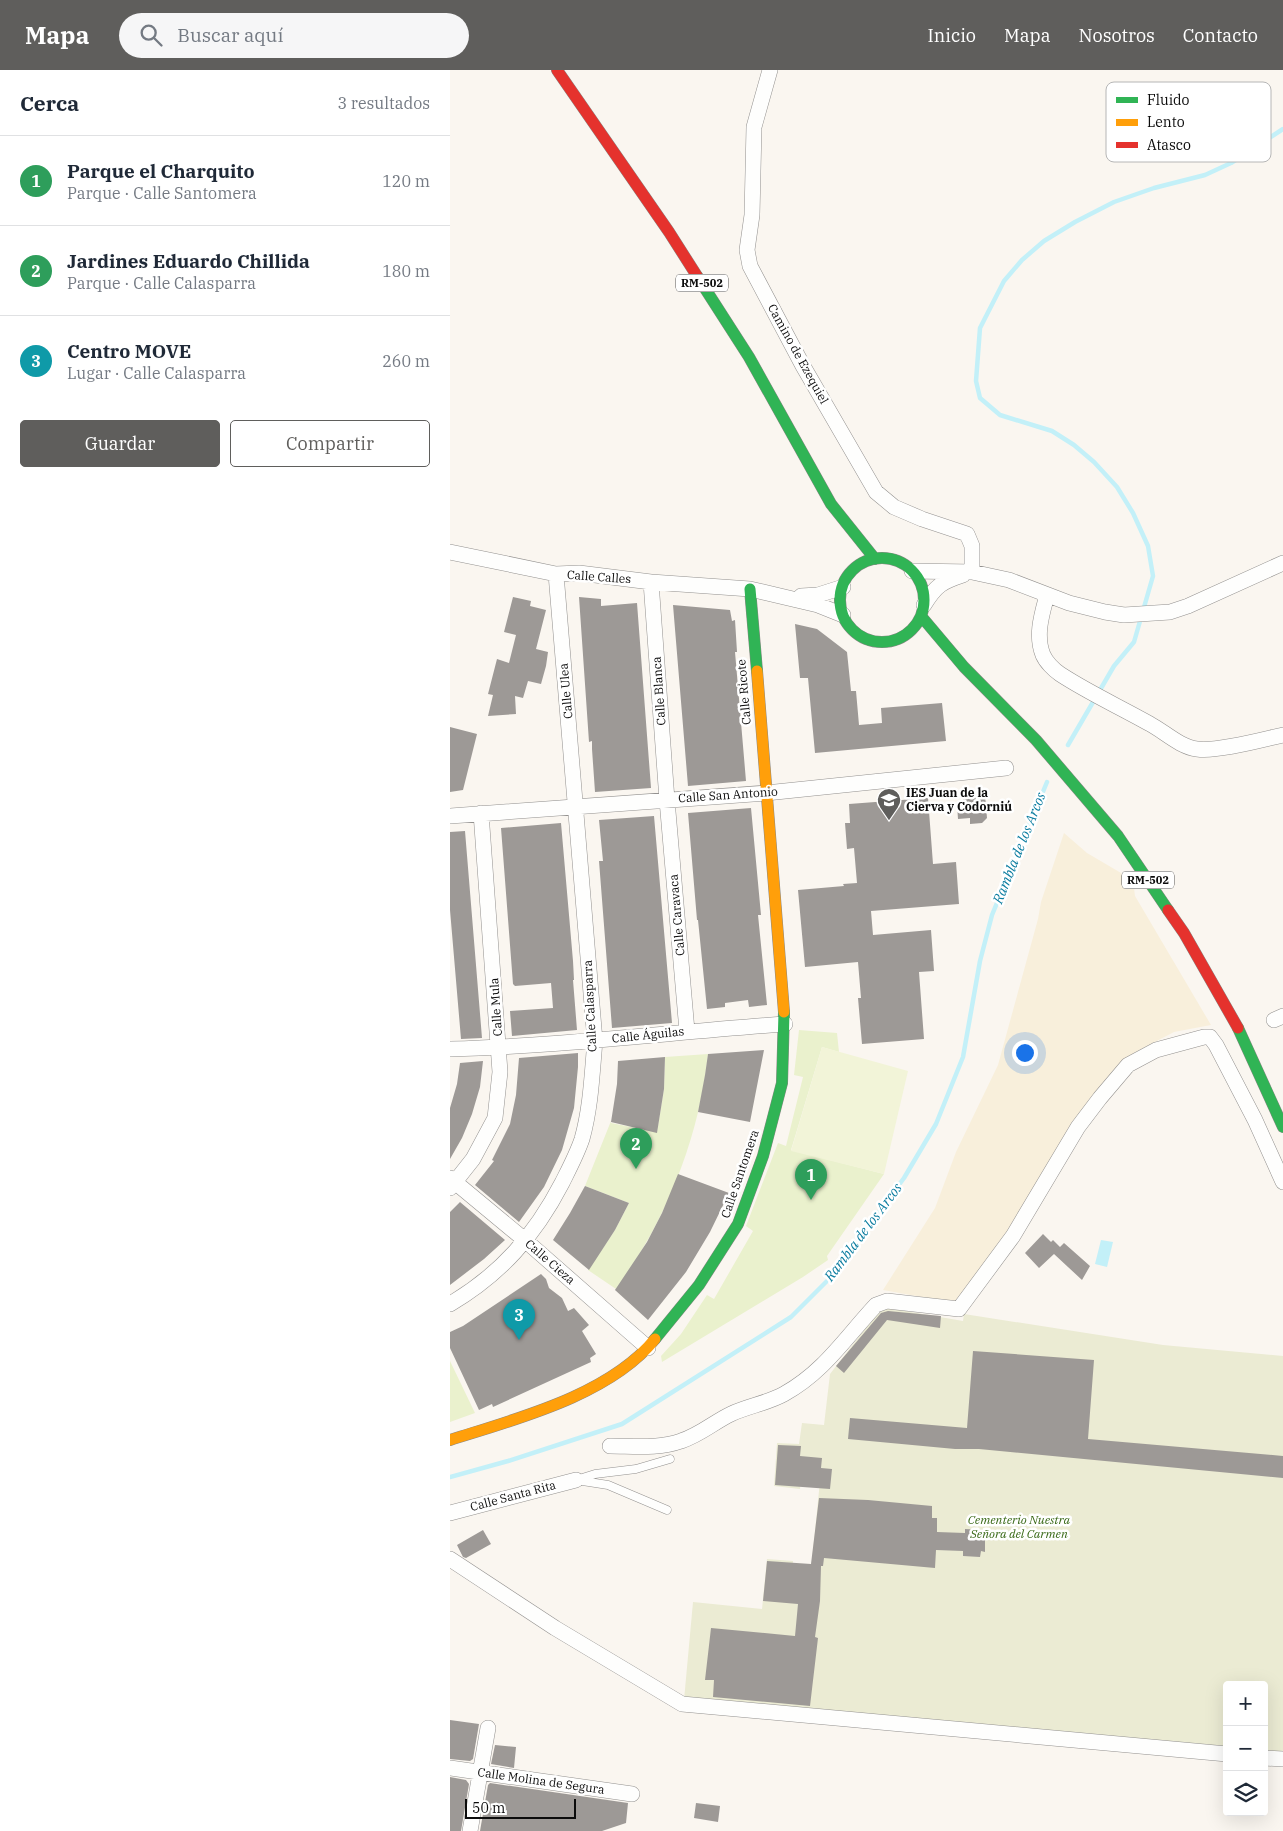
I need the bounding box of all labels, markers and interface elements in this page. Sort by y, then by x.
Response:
search box [119,13,469,58]
text: Mapa [25,19,89,51]
icon: search [137,21,165,49]
text: Buscar aquí [177,23,283,47]
text: Inicio [928,24,976,47]
text: Mapa [1004,24,1051,47]
text: Nosotros [1079,24,1155,47]
text: Contacto [1183,24,1258,47]
legend [1106,82,1271,162]
text: Cerca [20,89,79,117]
text: Fluido [1147,91,1190,109]
text: 3 resultados [338,93,430,113]
text: Lento [1147,113,1185,131]
text: Atasco [1147,136,1191,154]
text: Parque el Charquito [67,159,255,183]
text: 1 [31,171,41,191]
text: 120 m [382,171,430,191]
text: Parque · Calle Santomera [67,183,257,203]
text: Jardines Eduardo Chillida [67,249,310,273]
text: 2 [31,261,41,281]
text: 180 m [382,261,430,281]
text: Parque · Calle Calasparra [67,273,256,293]
road number: RM-502 [676,274,728,292]
street label: Camino de Ezequiel [765,301,832,407]
text: Centro MOVE [67,339,191,363]
text: 3 [31,351,41,371]
text: 260 m [382,351,430,371]
text: Lugar · Calle Calasparra [67,363,246,383]
button: Guardar [20,420,220,467]
button: Compartir [230,420,430,467]
street label: Calle Calles [566,567,632,586]
street label: Calle Blanca [649,656,668,726]
street label: Calle Ricote [733,659,754,726]
street label: Calle Ulea [556,662,575,720]
street label: Calle San Antonio [678,784,779,805]
place label: IES Juan de la Cierva y Codorniú [906,785,1012,814]
school or university icon: IES Juan de la Cierva y Codorniú [876,787,902,821]
water label: Rambla de los Arcos [988,789,1050,907]
road number: RM-502 [1122,872,1174,888]
street label: Calle Caravaca [665,873,688,957]
street label: Calle Calasparra [580,959,599,1052]
street label: Calle Mula [486,977,505,1037]
street label: Calle Águilas [611,1023,685,1046]
your location [1012,1040,1038,1066]
street label: Calle Santomera [717,1127,762,1220]
pin: 2 [620,1128,652,1169]
pin: 1 [795,1159,827,1200]
water label: Rambla de los Arcos [820,1179,906,1285]
street label: Calle Cieza [522,1236,579,1288]
pin: 3 [503,1299,535,1340]
street label: Calle Santa Rita [468,1477,558,1514]
park label: Cementerio Nuestra Señora del Carmen [968,1512,1071,1541]
map controls [1223,1681,1268,1816]
button: + [1223,1681,1268,1726]
button: − [1223,1726,1268,1771]
street label: Calle Molina de Segura [477,1764,606,1797]
button: layers [1223,1771,1268,1816]
scale bar [465,1796,576,1819]
text: 50 m [472,1799,505,1817]

